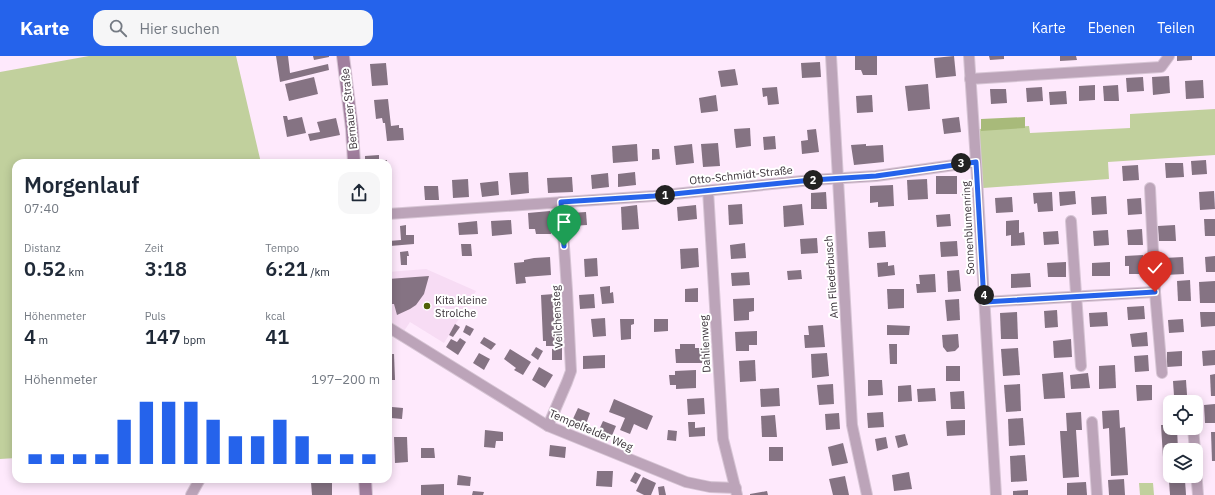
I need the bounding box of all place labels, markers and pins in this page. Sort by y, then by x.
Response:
pin: 3 [951,153,971,173]
pin: 2 [803,170,823,190]
pin: 1 [655,185,675,205]
pin [547,205,581,246]
pin [1138,251,1172,292]
pin: 4 [974,285,994,305]
place label: Kita kleine Strolche [435,293,487,320]
marker: Kita kleine Strolche [422,301,432,311]

